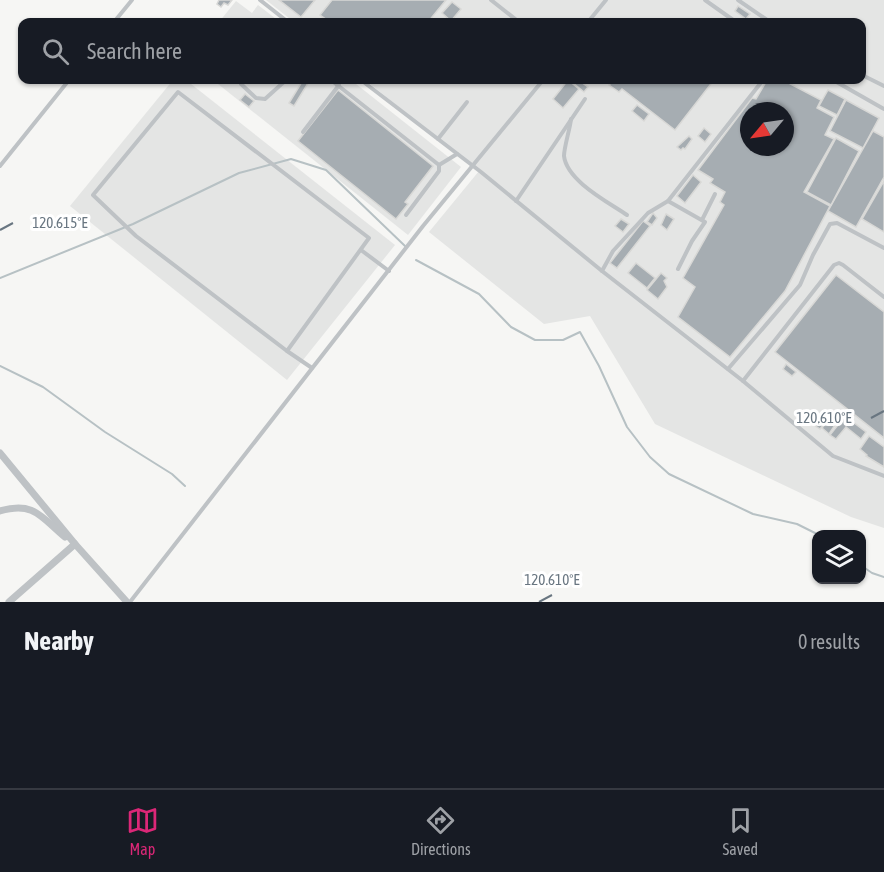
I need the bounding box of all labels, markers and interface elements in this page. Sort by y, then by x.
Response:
search box [18,18,866,84]
icon: search [39,35,72,68]
text: Search here [87,38,182,64]
north arrow [740,102,794,156]
text: 120.615°E [32,214,88,231]
text: 120.610°E [796,409,852,426]
map controls [812,530,866,584]
button: layers [812,530,866,584]
text: 120.610°E [524,571,580,588]
text: Nearby [24,626,94,656]
text: 0 results [798,630,860,653]
tab: Map [126,804,159,858]
tab: Directions [411,804,471,858]
tab: Saved [723,804,758,858]

